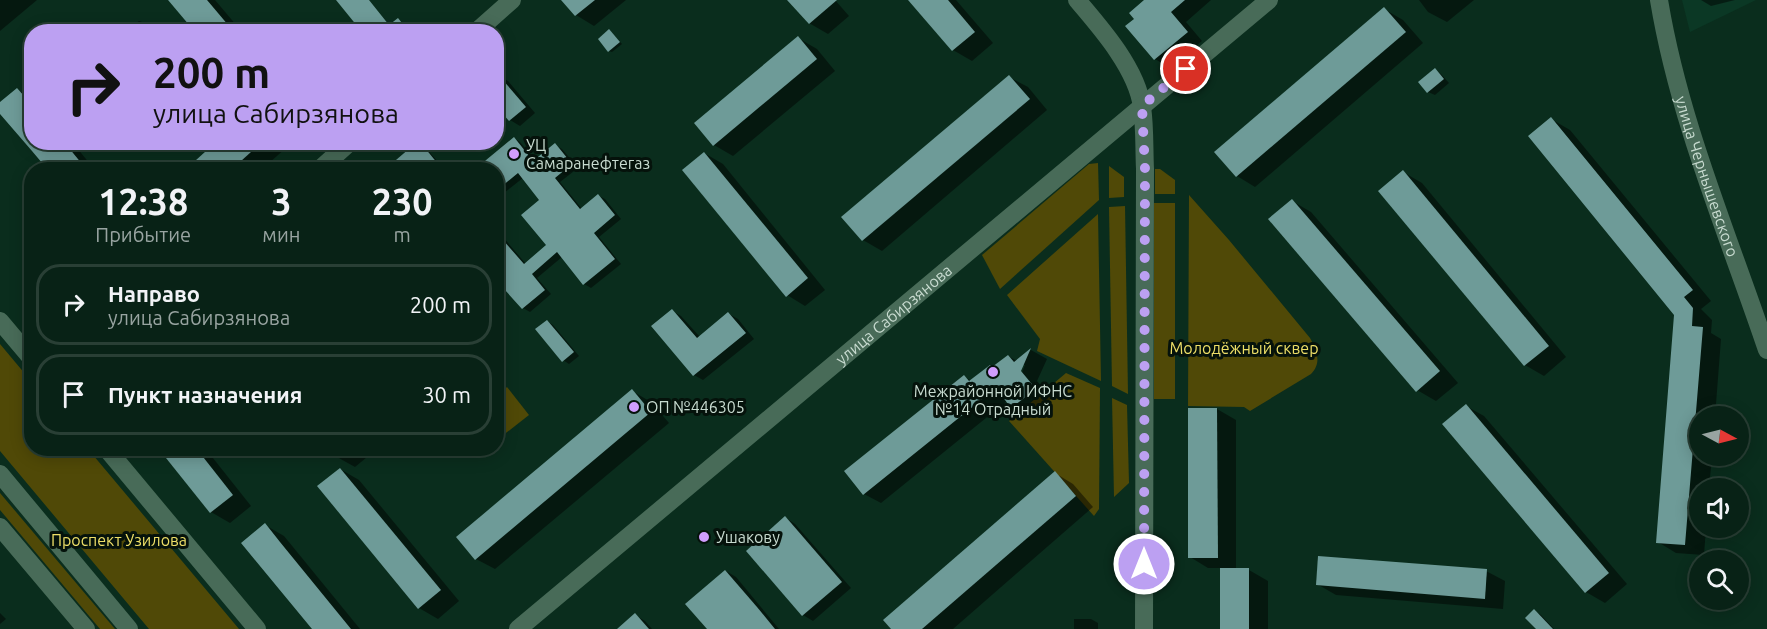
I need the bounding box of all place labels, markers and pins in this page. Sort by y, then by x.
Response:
pin [1160,43,1211,94]
place label: УЦ Самаранефтегаз [526,136,650,172]
marker: УЦ Самаранефтегаз [507,147,521,161]
marker: Межрайонной ИФНС №14 Отрадный [986,365,1000,379]
place label: Межрайонной ИФНС №14 Отрадный [914,382,1072,418]
place label: ОП №446305 [646,398,745,416]
marker: ОП №446305 [627,400,641,414]
place label: Ушакову [716,528,780,546]
marker: Ушакову [697,530,711,544]

